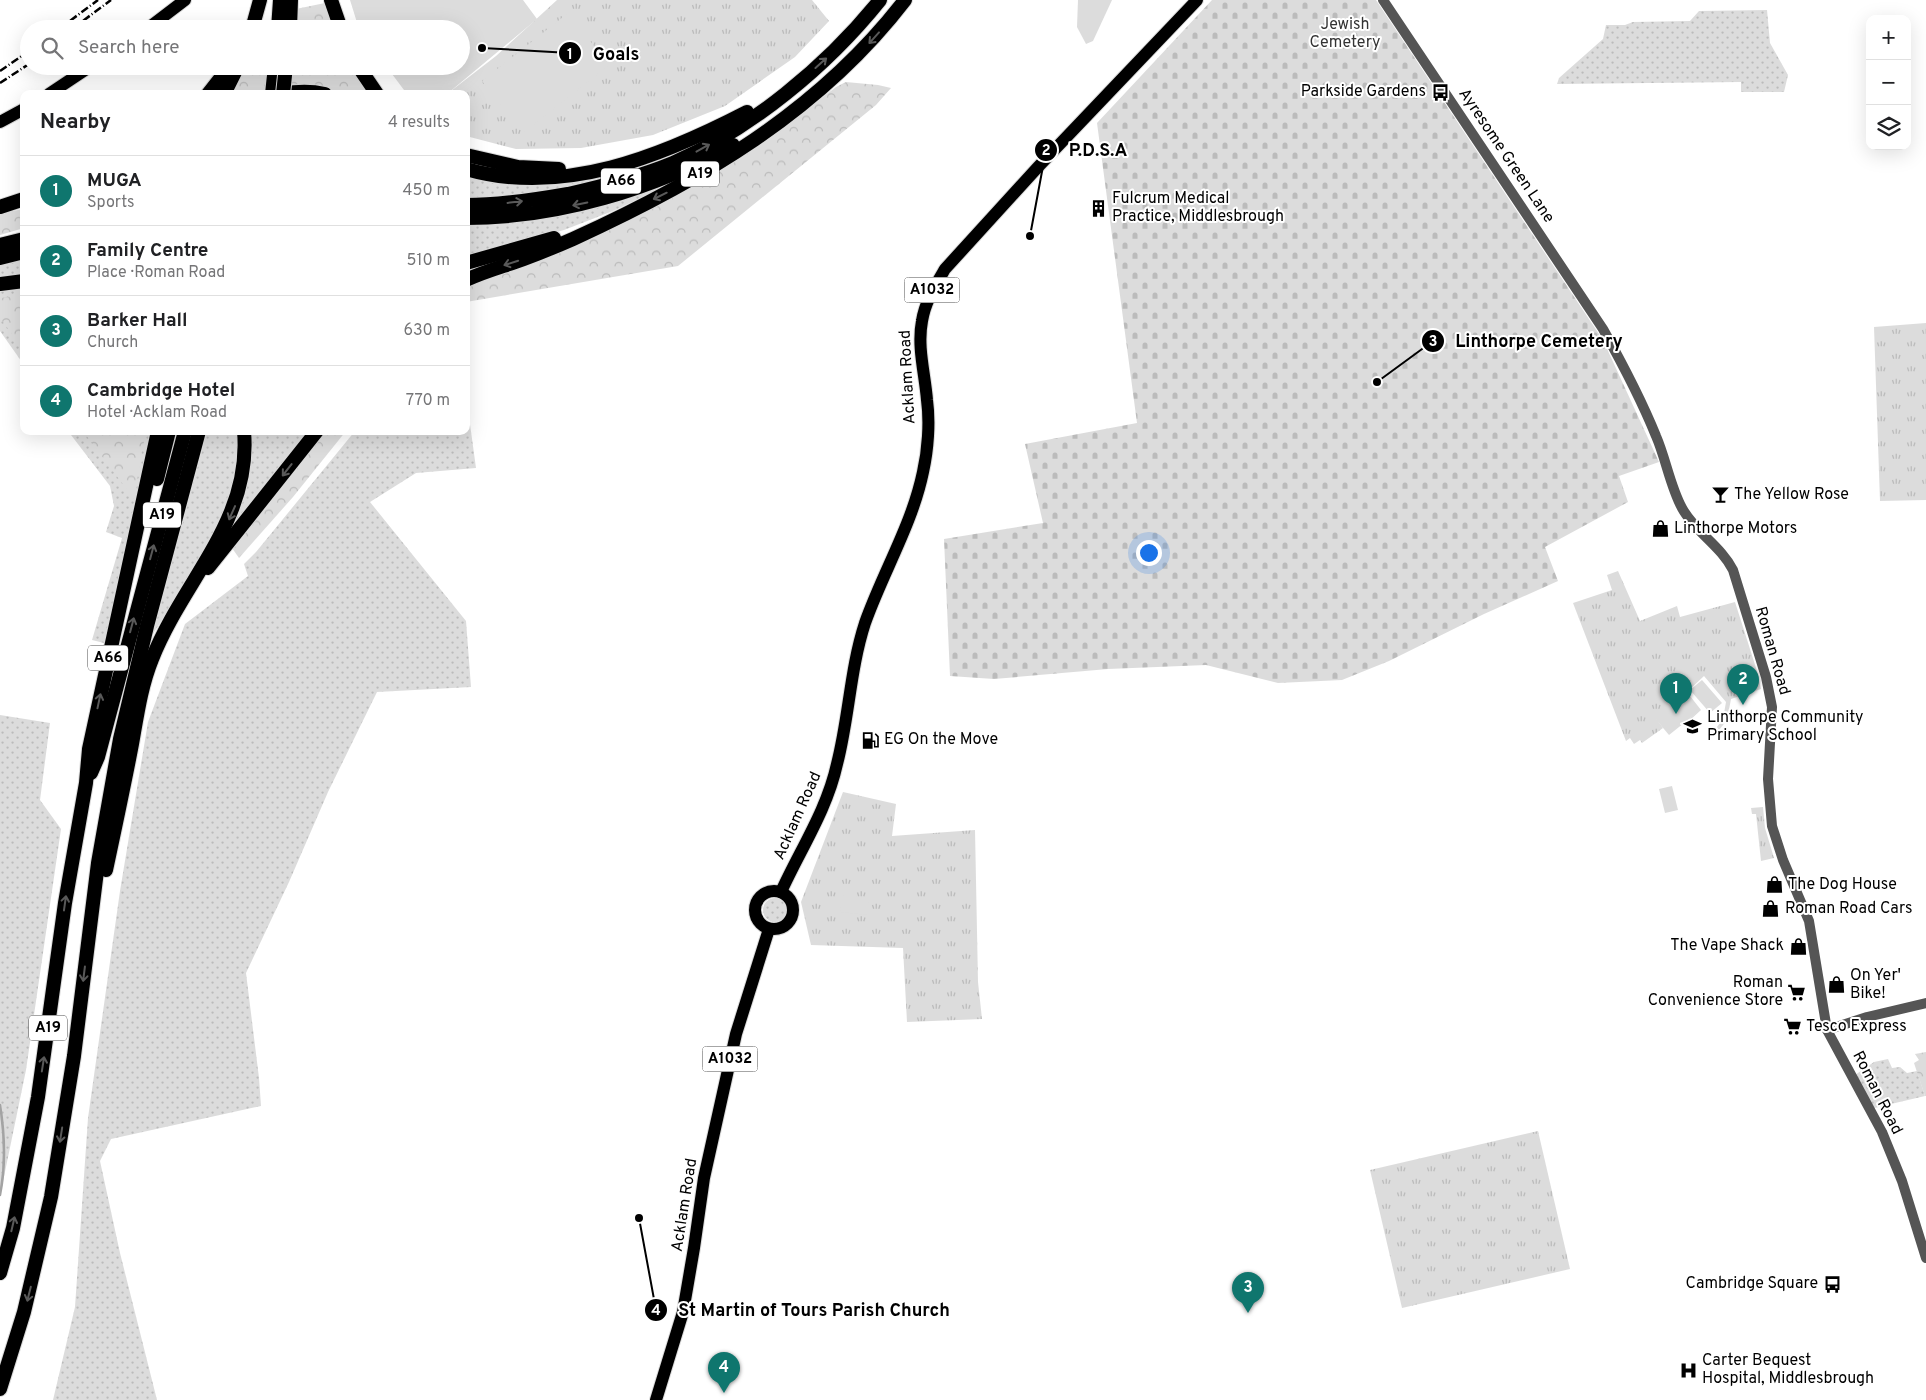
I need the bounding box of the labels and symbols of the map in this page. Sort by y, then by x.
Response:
park label: Jewish Cemetery [1310,15,1380,53]
one-way arrow [868,31,880,44]
callout: Goals [557,37,649,70]
text: Goals [593,44,639,67]
text: 1 [567,46,573,65]
one-way arrow [814,57,827,68]
place label: Parkside Gardens [1301,82,1426,102]
bus stop icon: Parkside Gardens [1430,82,1450,102]
street label: Ayresome Green Lane [1454,85,1558,227]
callout: P.D.S.A [1034,133,1137,166]
text: P.D.S.A [1069,140,1127,163]
one-way arrow [696,142,710,152]
text: 2 [1041,142,1051,161]
road number: A19 [681,162,719,186]
road number: A66 [601,168,641,194]
place label: Fulcrum Medical Practice, Middlesbrough [1112,189,1284,227]
one-way arrow [653,192,668,201]
one-way arrow [507,197,523,207]
building icon: Fulcrum Medical Practice, Middlesbrough [1088,198,1108,218]
one-way arrow [572,199,588,209]
one-way arrow [503,259,519,269]
road number: A1032 [904,278,960,302]
callout: Linthorpe Cemetery [1420,325,1633,358]
street label: Acklam Road [896,329,920,425]
text: Linthorpe Cemetery [1455,331,1623,354]
text: 3 [1429,333,1438,352]
one-way arrow [281,463,292,476]
bar icon: The Yellow Rose [1710,485,1730,505]
place label: The Yellow Rose [1734,485,1849,505]
road number: A19 [143,502,181,528]
one-way arrow [226,505,236,520]
shop icon: Linthorpe Motors [1650,519,1670,539]
place label: Linthorpe Motors [1674,519,1797,539]
your location [1136,540,1162,566]
one-way arrow [148,544,157,560]
street label: Roman Road [1750,604,1794,698]
one-way arrow [128,618,138,634]
road number: A66 [88,646,128,670]
pin: 2 [1727,664,1759,705]
pin: 1 [1660,673,1692,714]
one-way arrow [95,694,104,710]
place label: Linthorpe Community Primary School [1707,708,1863,746]
school or university icon: Linthorpe Community Primary School [1683,717,1703,737]
fuel station icon: EG On the Move [860,730,880,750]
place label: EG On the Move [884,730,998,750]
street label: Acklam Road [770,769,826,863]
shop icon: The Dog House [1764,875,1784,895]
place label: The Dog House [1788,875,1897,895]
one-way arrow [60,895,70,911]
shop icon: Roman Road Cars [1761,899,1781,919]
place label: Roman Road Cars [1785,899,1912,919]
place label: The Vape Shack [1670,936,1784,956]
shop icon: The Vape Shack [1788,936,1808,956]
one-way arrow [79,966,89,982]
place label: On Yer' Bike! [1850,966,1901,1004]
place label: Roman Convenience Store [1648,973,1783,1011]
shop icon: On Yer' Bike! [1826,975,1846,995]
supermarket icon: Roman Convenience Store [1787,982,1807,1002]
road number: A19 [29,1016,67,1040]
supermarket icon: Tesco Express [1782,1017,1802,1037]
place label: Tesco Express [1806,1017,1907,1037]
road number: A1032 [702,1046,758,1072]
street label: Roman Road [1847,1048,1907,1138]
one-way arrow [39,1056,49,1072]
one-way arrow [56,1127,66,1143]
street label: Acklam Road [668,1157,702,1253]
one-way arrow [9,1216,18,1232]
pin: 3 [1232,1272,1264,1313]
place label: Cambridge Square [1686,1274,1818,1294]
bus stop icon: Cambridge Square [1822,1274,1842,1294]
one-way arrow [24,1286,33,1302]
callout: St Martin of Tours Parish Church [644,1293,960,1326]
text: St Martin of Tours Parish Church [678,1300,950,1323]
text: 4 [651,1302,661,1321]
place label: Carter Bequest Hospital, Middlesbrough [1702,1351,1874,1389]
pin: 4 [708,1352,740,1393]
hospital icon: Carter Bequest Hospital, Middlesbrough [1678,1360,1698,1380]

